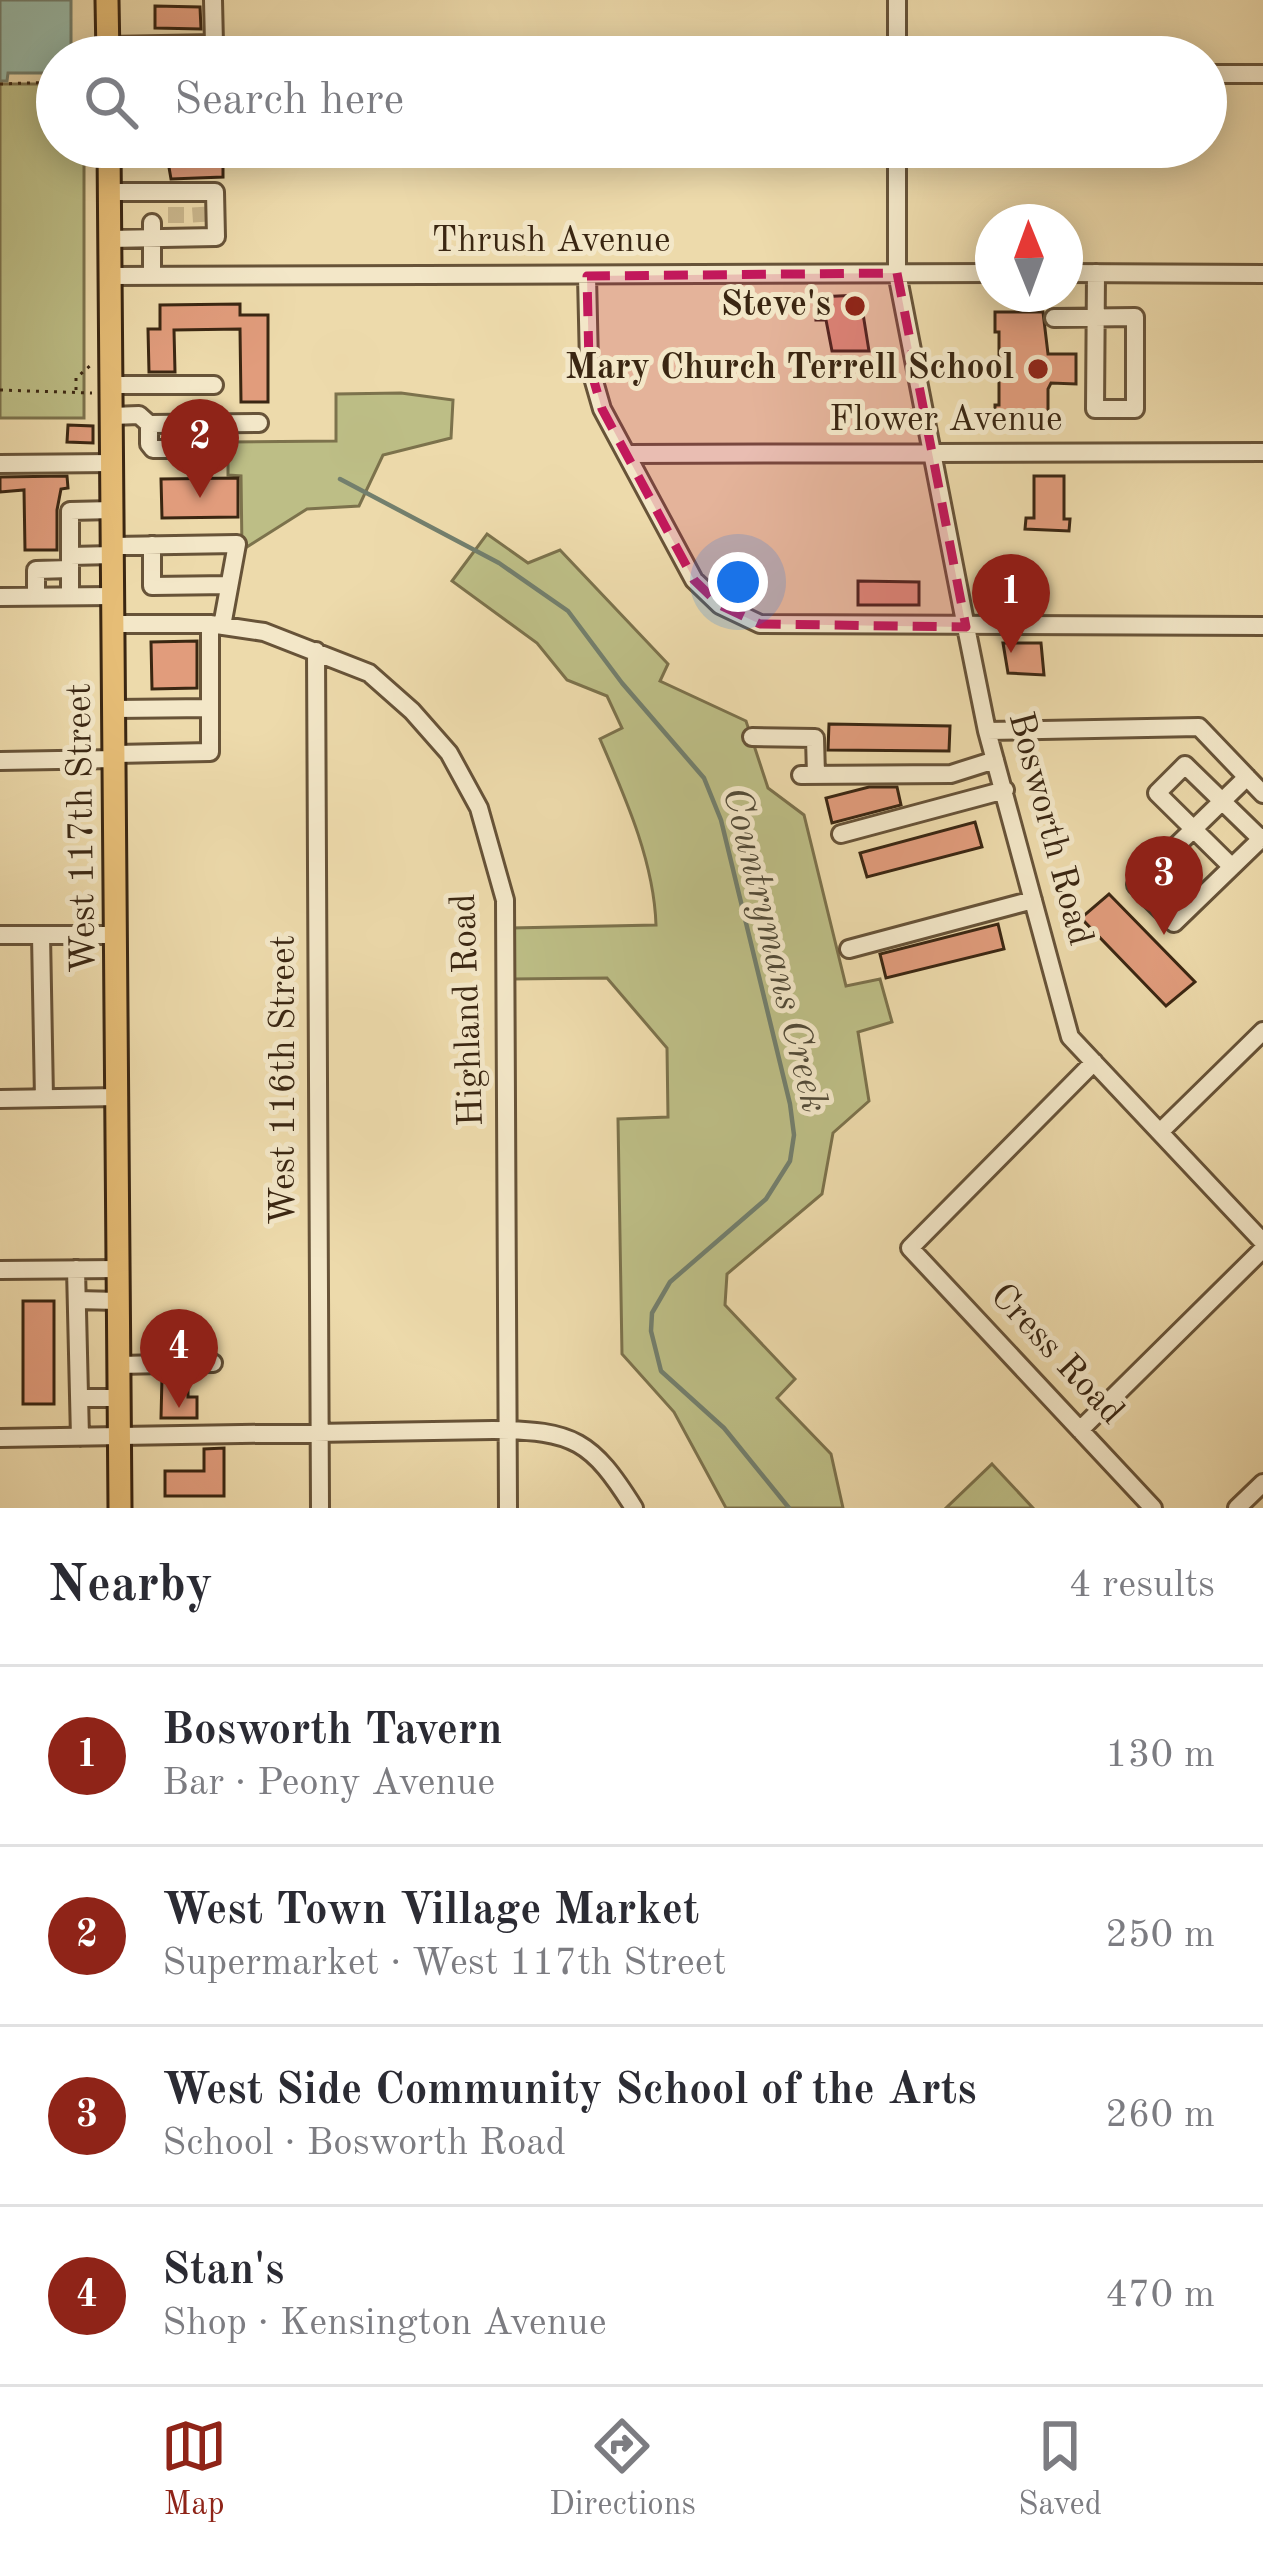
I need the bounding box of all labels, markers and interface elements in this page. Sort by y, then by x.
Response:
search box [36,36,1227,168]
icon: search [78,69,144,135]
text: Search here [174,79,404,124]
north arrow [975,204,1083,312]
street label: Thrush Avenue [432,224,670,260]
place label: Steve's [720,288,831,324]
marker: Steve's [842,293,868,319]
place label: Mary Church Terrell School [565,351,1014,387]
marker: Mary Church Terrell School [1025,356,1051,382]
pin: 2 [161,399,239,498]
street label: Flower Avenue [829,403,1063,439]
your location [708,552,768,612]
pin: 1 [972,554,1050,653]
street label: West 117th Street [62,683,104,973]
street label: Bosworth Road [1001,709,1097,949]
water label: Countrymans Creek [715,783,833,1117]
pin: 3 [1125,836,1203,935]
street label: Highland Road [447,893,491,1127]
street label: West 116th Street [267,935,303,1225]
street label: Cress Road [982,1278,1130,1432]
pin: 4 [140,1309,218,1408]
text: Nearby [48,1561,213,1612]
text: 4 results [1069,1566,1215,1605]
text: Bosworth Tavern [162,1709,502,1754]
text: 1 [76,1736,98,1775]
text: 130 m [1105,1736,1215,1775]
text: Bar · Peony Avenue [162,1764,495,1803]
text: West Town Village Market [162,1889,699,1934]
text: 2 [76,1916,98,1955]
text: 250 m [1105,1916,1215,1955]
text: Supermarket · West 117th Street [162,1944,726,1983]
text: West Side Community School of the Arts [162,2069,977,2114]
text: 3 [76,2096,98,2135]
text: 260 m [1105,2096,1215,2135]
text: School · Bosworth Road [162,2124,566,2163]
text: Stan's [162,2249,284,2294]
text: 4 [76,2276,98,2315]
text: 470 m [1105,2276,1215,2315]
text: Shop · Kensington Avenue [162,2304,607,2343]
tab: Map [161,2413,227,2526]
tab: Directions [549,2413,696,2526]
tab: Saved [1018,2413,1102,2526]

